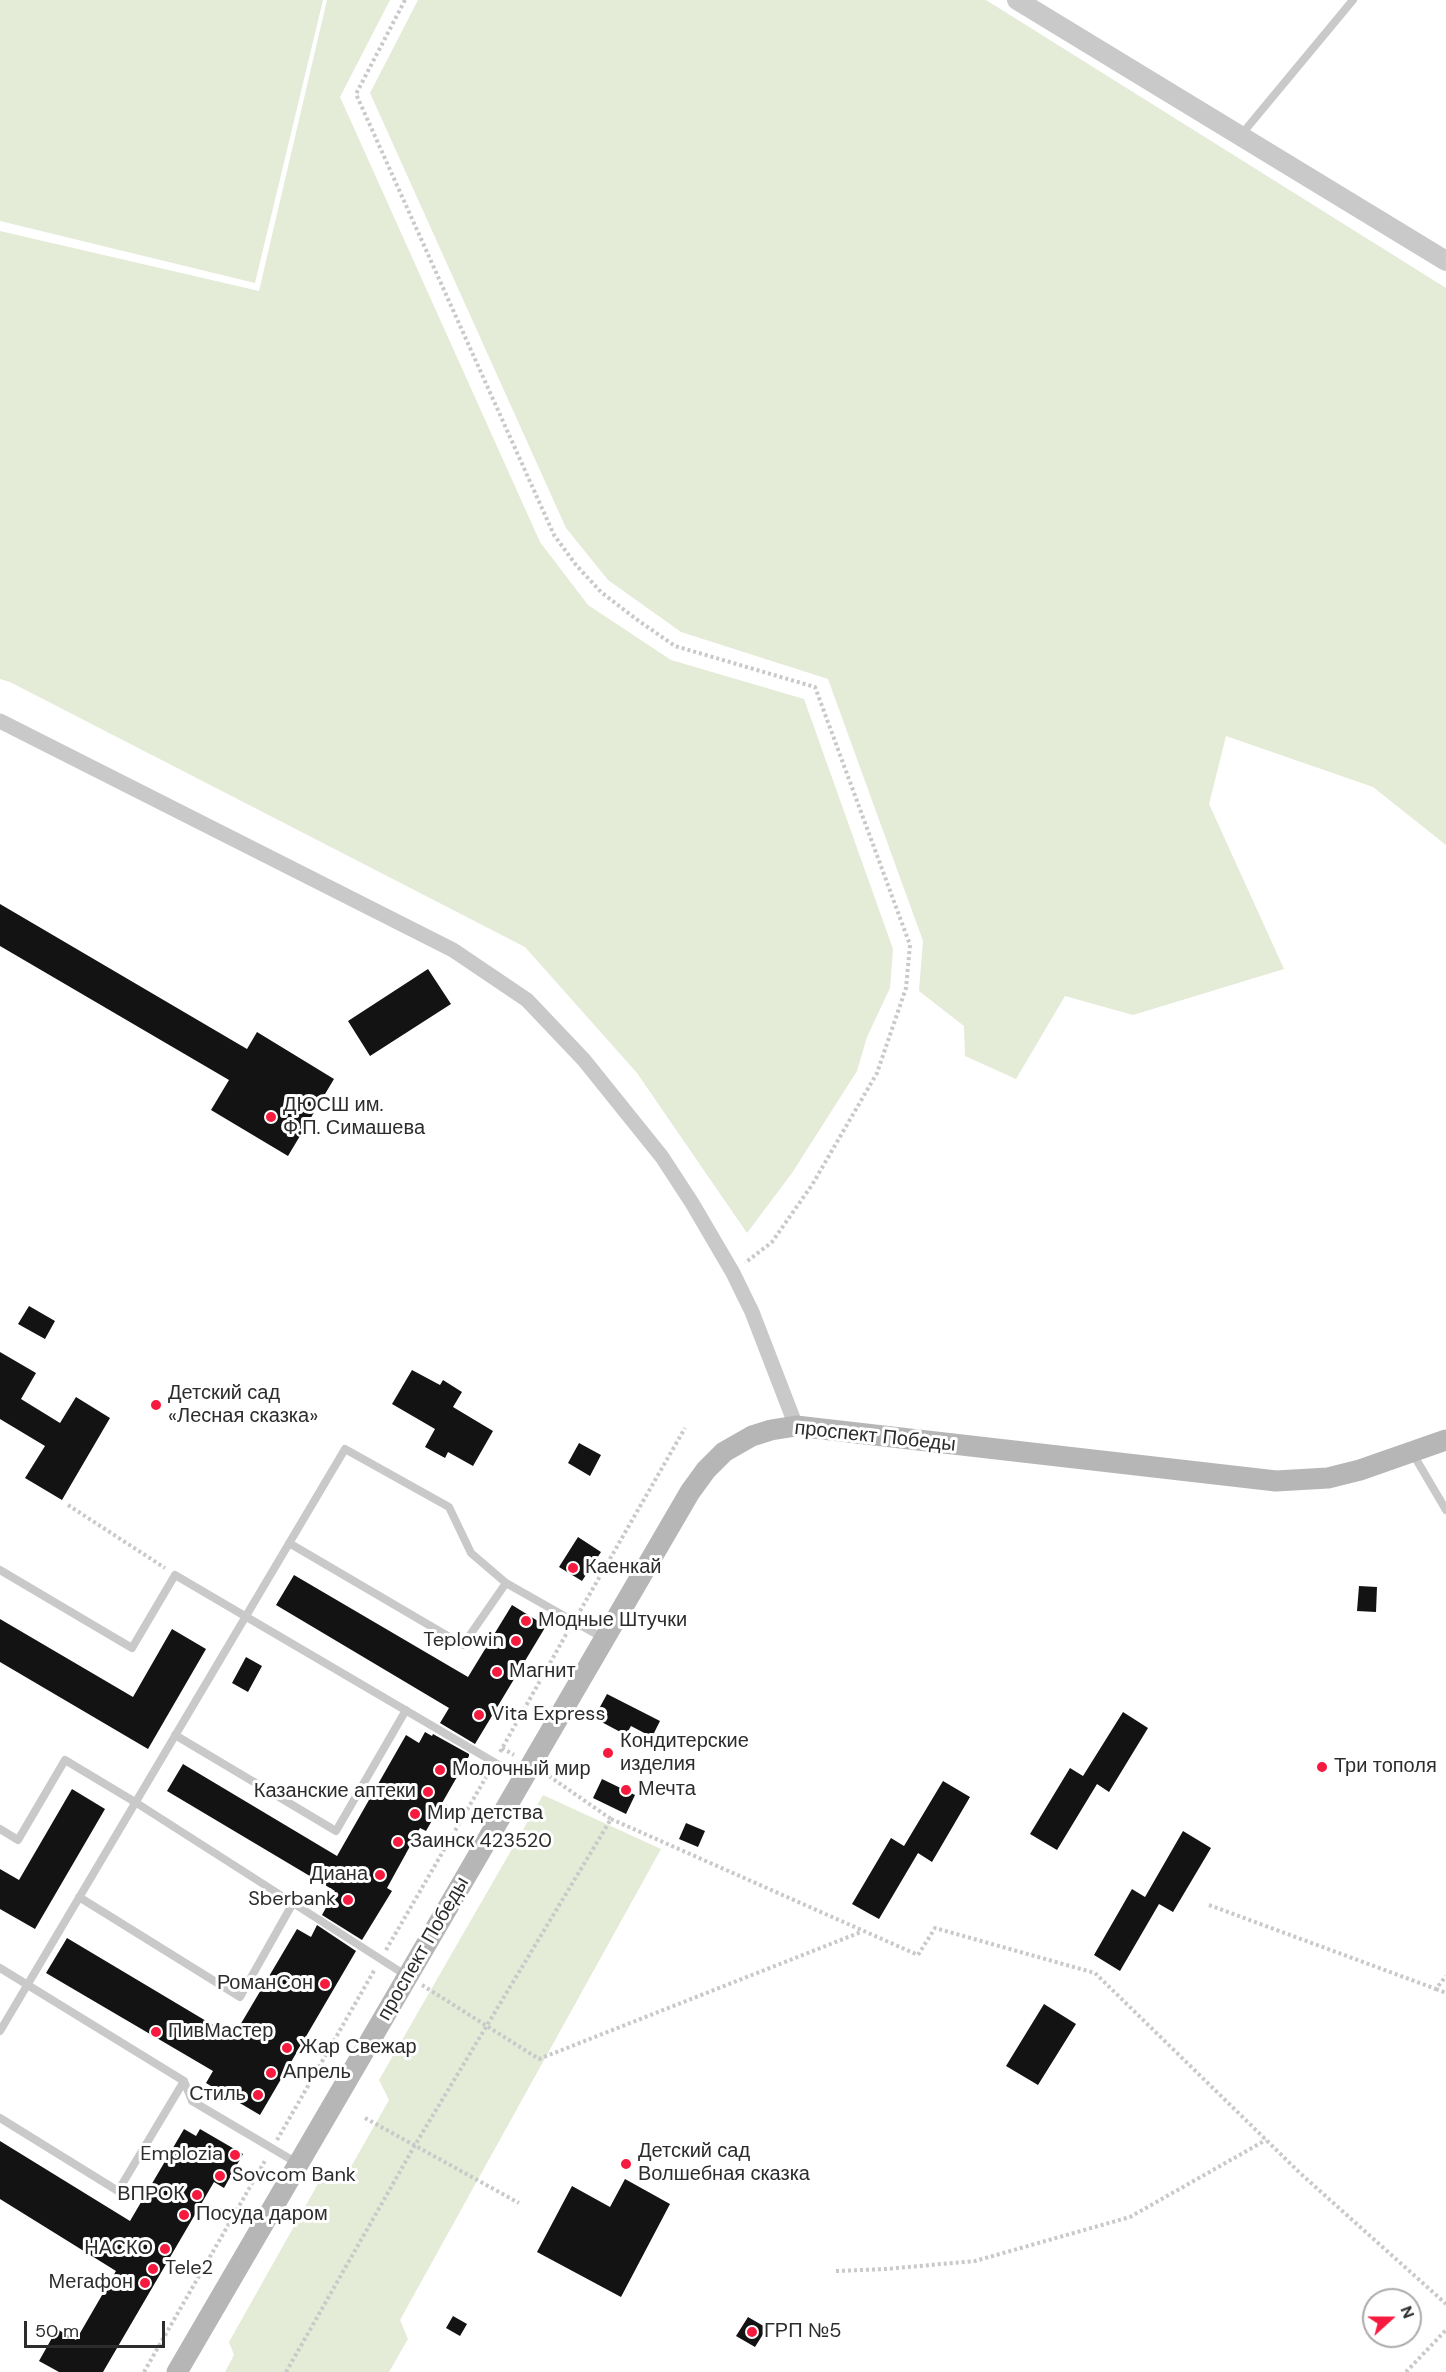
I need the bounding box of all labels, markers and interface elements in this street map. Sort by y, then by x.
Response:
place label: ДЮСШ им. Ф.П. Симашева [283,1094,425,1141]
marker: ДЮСШ им. Ф.П. Симашева [264,1110,278,1124]
place label: Детский сад «Лесная сказка» [168,1382,318,1429]
marker: Детский сад «Лесная сказка» [149,1398,163,1412]
street label: проспект Победы [793,1417,957,1457]
place label: Каенкай [585,1556,661,1580]
marker: Каенкай [566,1561,580,1575]
place label: Модные Штучки [538,1609,687,1633]
marker: Модные Штучки [519,1614,533,1628]
place label: Teplowin [423,1629,504,1653]
marker: Teplowin [509,1634,523,1648]
place label: Магнит [509,1660,576,1684]
marker: Магнит [490,1665,504,1679]
place label: Vita Express [491,1703,605,1727]
marker: Vita Express [472,1708,486,1722]
place label: Кондитерские изделия [620,1730,749,1777]
marker: Кондитерские изделия [601,1746,615,1760]
place label: Три тополя [1334,1755,1437,1779]
place label: Молочный мир [452,1758,591,1782]
marker: Три тополя [1315,1760,1329,1774]
marker: Молочный мир [433,1763,447,1777]
place label: Мечта [638,1778,696,1802]
place label: Казанские аптеки [254,1780,416,1804]
marker: Мечта [619,1783,633,1797]
marker: Казанские аптеки [421,1785,435,1799]
place label: Мир детства [427,1802,543,1826]
marker: Мир детства [408,1807,422,1821]
place label: Заинск 423520 [410,1830,552,1854]
marker: Заинск 423520 [391,1835,405,1849]
place label: Диана [310,1863,368,1887]
marker: Диана [373,1868,387,1882]
street label: проспект Победы [373,1873,475,2025]
place label: Sberbank [248,1888,336,1912]
marker: Sberbank [341,1893,355,1907]
place label: РоманСон [217,1972,313,1996]
marker: РоманСон [318,1977,332,1991]
place label: ПивМастер [168,2020,273,2044]
marker: ПивМастер [149,2025,163,2039]
place label: Жар Свежар [299,2036,417,2060]
marker: Жар Свежар [280,2041,294,2055]
place label: Апрель [283,2061,351,2085]
marker: Апрель [264,2066,278,2080]
place label: Стиль [189,2083,246,2107]
marker: Стиль [251,2088,265,2102]
place label: Детский сад Волшебная сказка [638,2140,810,2187]
place label: Emplozia [140,2143,223,2167]
marker: Emplozia [228,2148,242,2162]
marker: Детский сад Волшебная сказка [619,2157,633,2171]
place label: Sovcom Bank [232,2164,356,2188]
marker: Sovcom Bank [213,2169,227,2183]
place label: ВПРОК [117,2183,185,2207]
marker: ВПРОК [190,2188,204,2202]
place label: Посуда даром [196,2203,328,2227]
marker: Посуда даром [177,2208,191,2222]
place label: НАСКО [84,2237,153,2261]
marker: НАСКО [158,2242,172,2256]
place label: Tele2 [165,2257,213,2281]
marker: Tele2 [146,2262,160,2276]
place label: Мегафон [48,2271,133,2295]
marker: Мегафон [138,2276,152,2290]
north arrow [1362,2288,1422,2348]
text: N [1396,2303,1419,2321]
scale bar [27,2309,168,2347]
text: 50 m [35,2319,79,2343]
place label: ГРП №5 [764,2320,842,2344]
marker: ГРП №5 [745,2325,759,2339]

